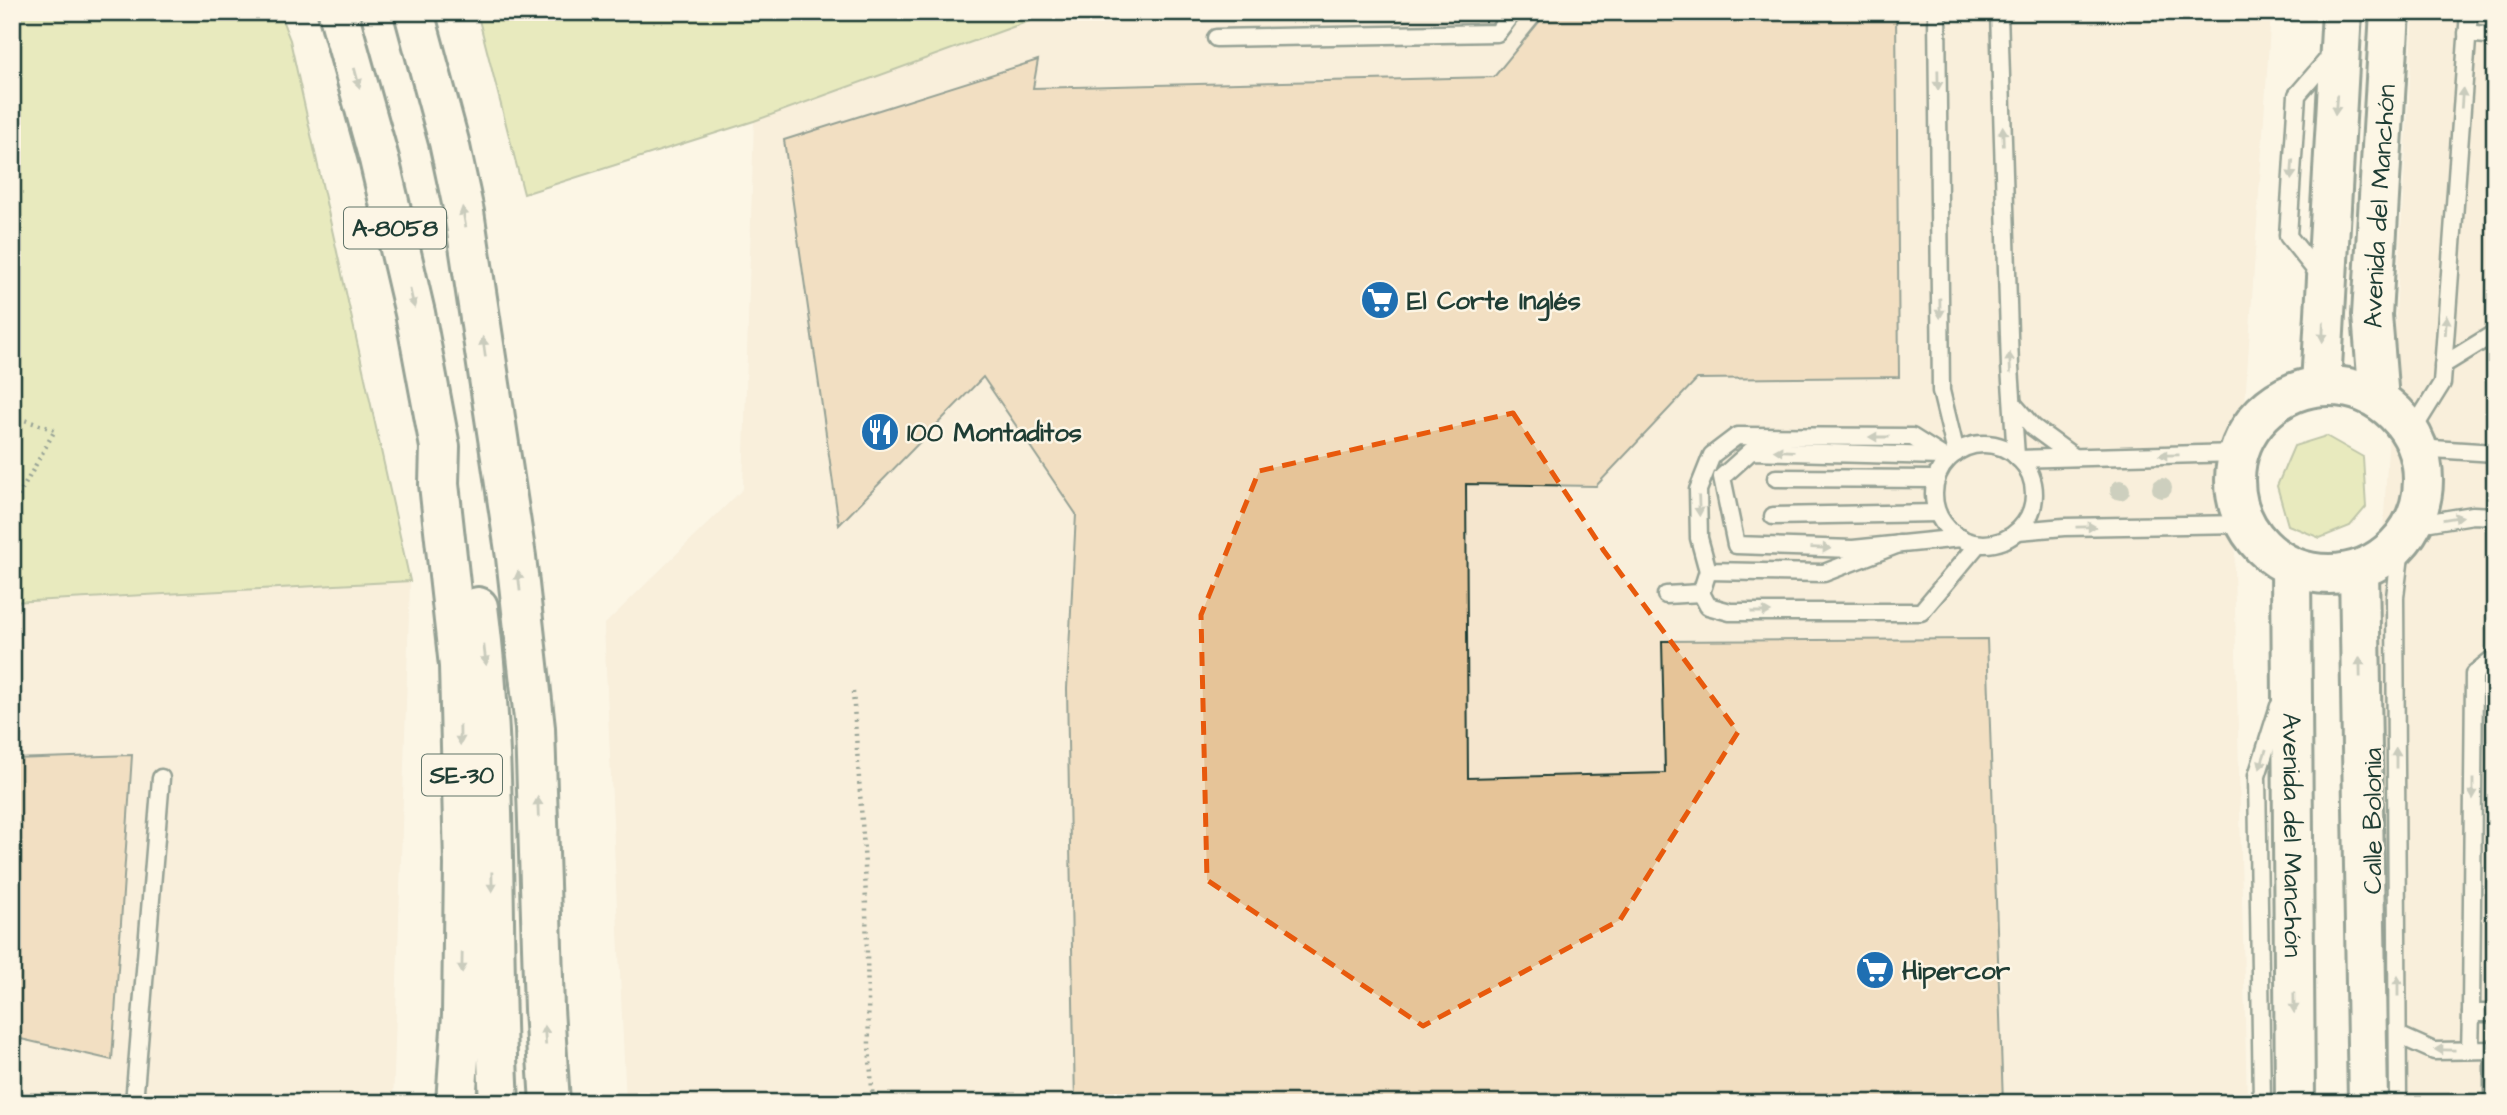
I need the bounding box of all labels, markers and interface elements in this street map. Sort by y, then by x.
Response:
one-way arrow [352,67,363,89]
one-way arrow [1932,70,1944,92]
street label: Avenida del Manchón [2355,83,2405,330]
one-way arrow [2457,87,2468,109]
one-way arrow [2331,94,2342,116]
one-way arrow [1997,125,2008,147]
one-way arrow [2286,160,2297,182]
one-way arrow [458,206,469,228]
road number: A-8058 [344,208,446,248]
supermarket icon: El Corte Inglés [1359,279,1401,321]
place label: El Corte Inglés [1407,283,1581,322]
one-way arrow [407,287,418,309]
one-way arrow [1934,297,1946,319]
one-way arrow [2441,314,2452,336]
one-way arrow [2317,321,2329,343]
one-way arrow [479,336,490,358]
one-way arrow [2004,352,2015,374]
restaurant icon: 100 Montaditos [859,411,901,453]
place label: 100 Montaditos [907,415,1082,451]
one-way arrow [1868,431,1890,442]
one-way arrow [1773,446,1795,457]
one-way arrow [2158,449,2180,461]
one-way arrow [1693,495,1704,517]
one-way arrow [2442,512,2464,523]
one-way arrow [2075,521,2097,533]
one-way arrow [1810,542,1832,554]
one-way arrow [513,570,524,592]
one-way arrow [1750,606,1772,618]
one-way arrow [479,644,490,666]
one-way arrow [2355,656,2366,678]
street label: Avenida del Manchón [2273,712,2311,958]
one-way arrow [455,724,466,746]
one-way arrow [2390,747,2402,769]
one-way arrow [2257,748,2267,769]
street label: Calle Bolonia [2355,748,2391,894]
road number: SE-30 [422,754,502,796]
one-way arrow [2467,778,2479,800]
one-way arrow [532,796,543,818]
one-way arrow [486,871,498,893]
supermarket icon: Hipercor [1854,949,1896,991]
one-way arrow [457,952,468,974]
place label: Hipercor [1902,953,2011,989]
one-way arrow [2392,974,2404,996]
one-way arrow [2288,992,2299,1014]
one-way arrow [540,1023,551,1045]
one-way arrow [2434,1045,2456,1056]

